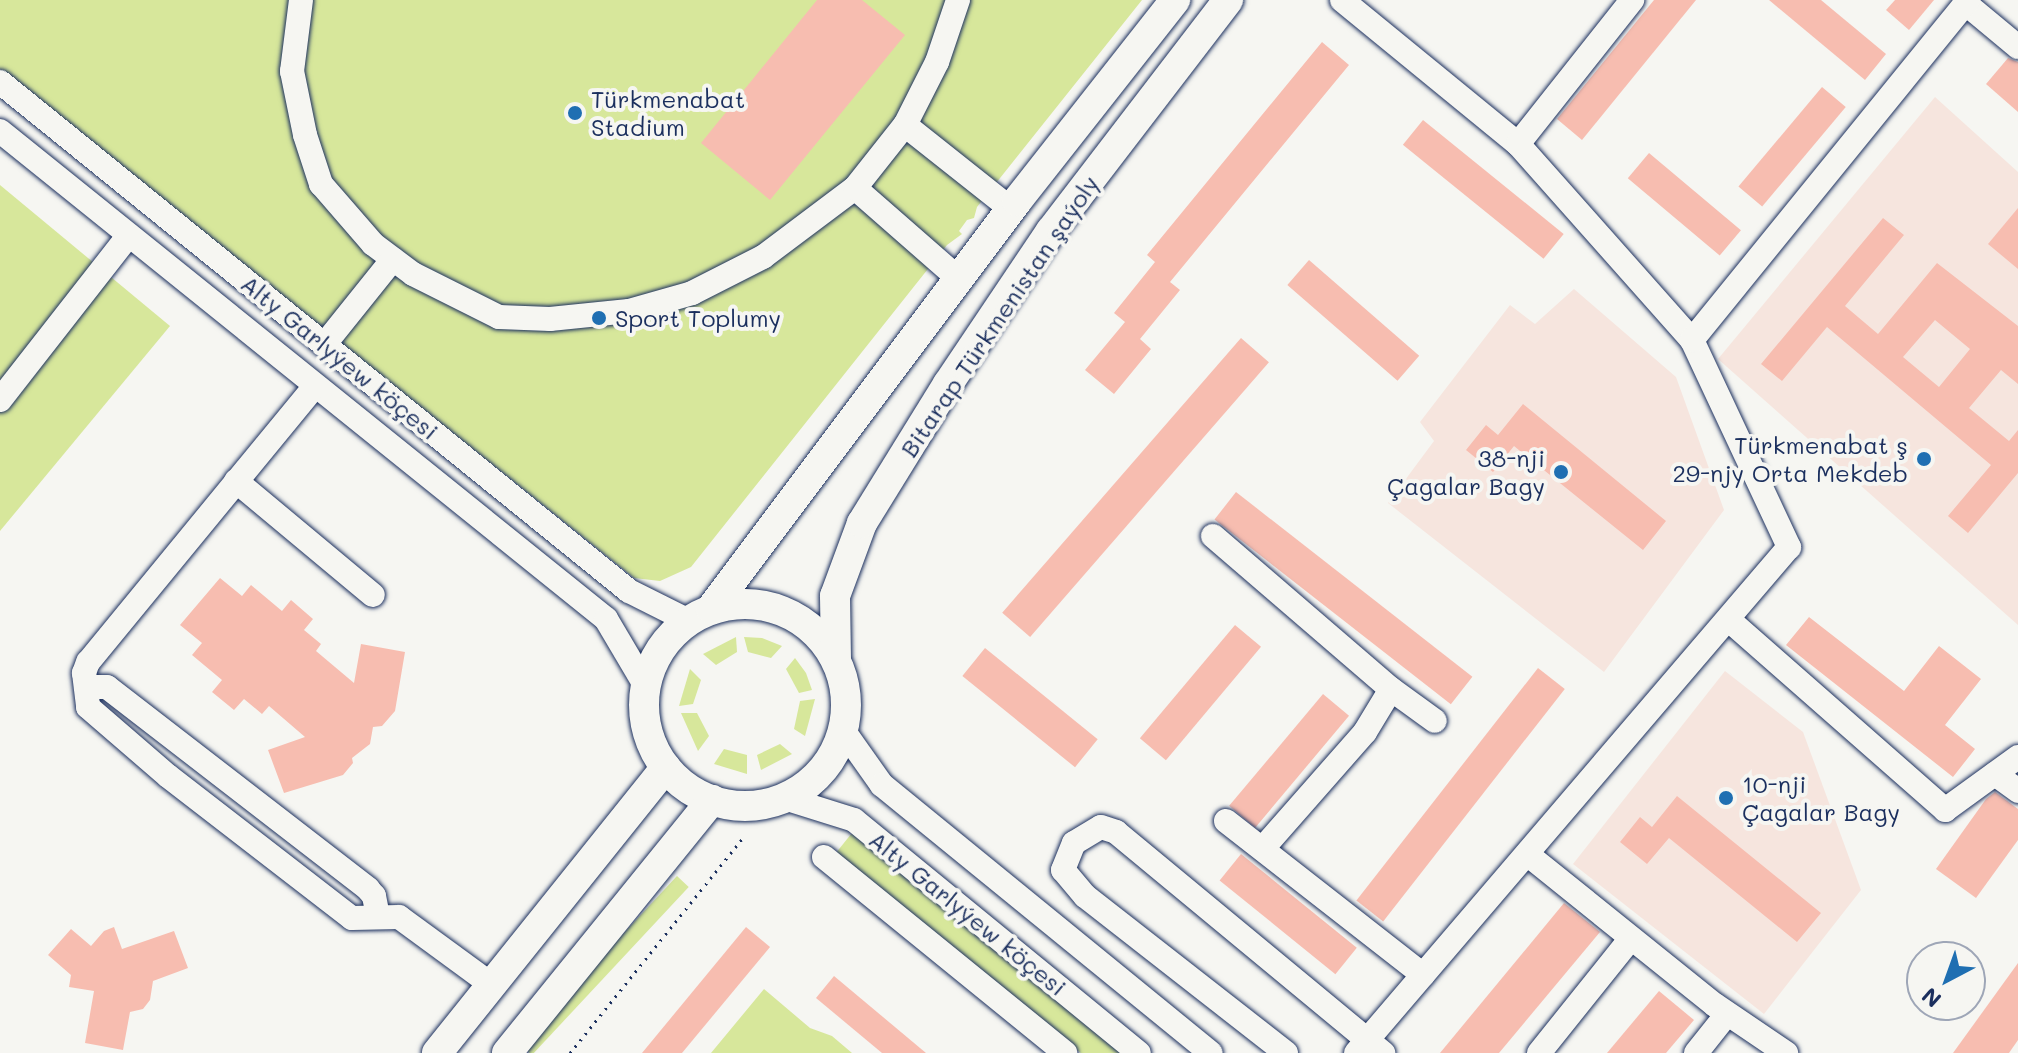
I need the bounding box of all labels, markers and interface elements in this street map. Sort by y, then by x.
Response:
place label: Türkmenabat Stadium [591,85,745,141]
marker: Türkmenabat Stadium [566,104,584,122]
street label: Bitarap Türkmenistan şaýoly [894,170,1104,462]
street label: Alty Garlyýew köçesi [236,269,444,445]
place label: Sport Toplumy [615,304,781,332]
marker: Sport Toplumy [590,309,608,327]
place label: Türkmenabat ş 29-njy Orta Mekdeb [1672,431,1908,487]
place label: 38-nji Çagalar Bagy [1387,444,1545,500]
marker: Türkmenabat ş 29-njy Orta Mekdeb [1915,450,1933,468]
marker: 38-nji Çagalar Bagy [1552,463,1570,481]
place label: 10-nji Çagalar Bagy [1742,770,1900,826]
marker: 10-nji Çagalar Bagy [1717,789,1735,807]
street label: Alty Garlyýew köçesi [864,825,1072,1001]
north arrow [1906,941,1986,1021]
text: N [1915,982,1947,1014]

